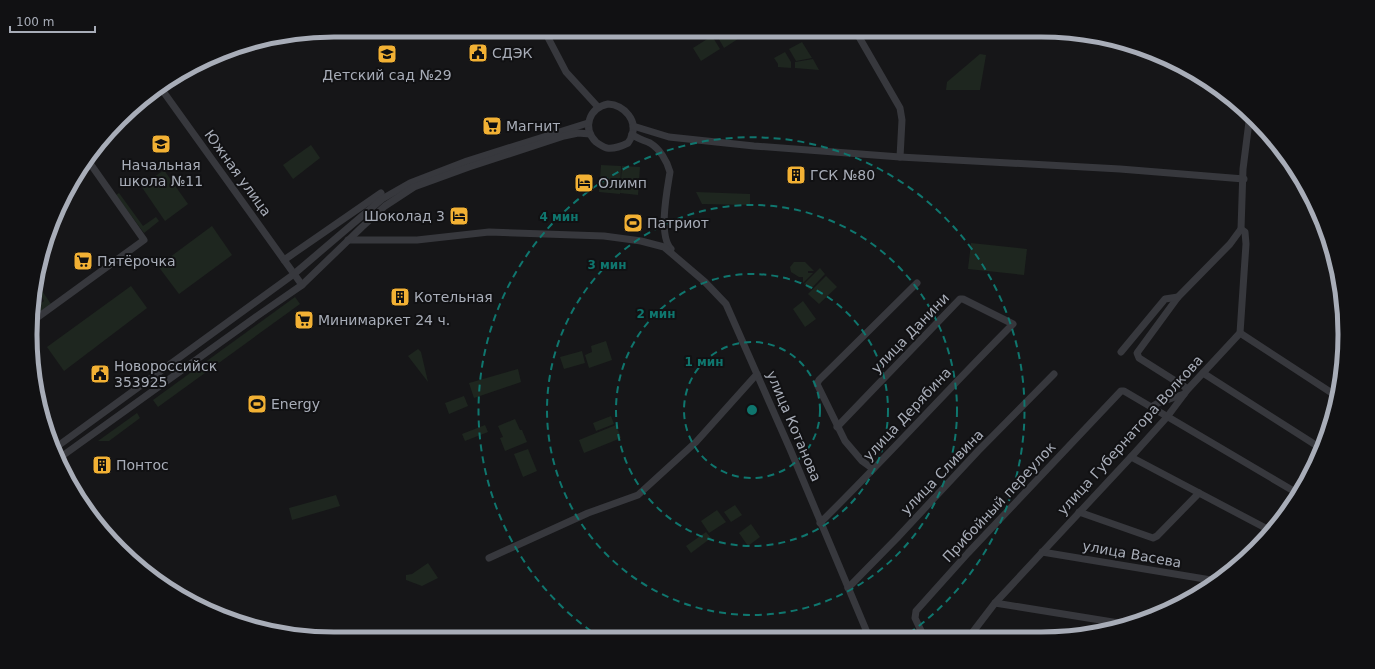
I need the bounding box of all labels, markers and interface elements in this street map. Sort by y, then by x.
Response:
scale bar [10,8,95,34]
text: 100 m [16,15,54,29]
public building icon: СДЭК [467,42,489,64]
school or university icon: Детский сад №29 [376,43,398,65]
place label: СДЭК [492,45,532,61]
place label: Детский сад №29 [322,67,452,83]
supermarket icon: Магнит [481,115,503,137]
place label: Магнит [506,118,560,134]
street label: Южная улица [201,127,275,219]
school or university icon: Начальная школа №11 [150,133,172,155]
place label: Начальная школа №11 [119,157,203,189]
building icon: ГСК №80 [785,164,807,186]
place label: ГСК №80 [810,167,875,183]
hotel icon: Олимп [573,172,595,194]
place label: Олимп [598,175,647,191]
hotel icon: Шоколад 3 [448,205,470,227]
place label: Шоколад 3 [364,208,445,224]
text: 4 мин [539,210,579,224]
sports icon: Патриот [622,212,644,234]
place label: Патриот [647,215,709,231]
supermarket icon: Пятёрочка [72,250,94,272]
place label: Пятёрочка [97,253,175,269]
text: 3 мин [587,258,627,272]
building icon: Котельная [389,286,411,308]
place label: Котельная [414,289,493,305]
street label: улица Данини [868,290,952,376]
text: 2 мин [636,307,676,321]
supermarket icon: Минимаркет 24 ч. [293,309,315,331]
place label: Минимаркет 24 ч. [318,312,450,328]
street label: улица Губернатора Волкова [1054,352,1206,518]
text: 1 мин [684,355,724,369]
place label: Новороссийск 353925 [114,358,217,390]
public building icon: Новороссийск 353925 [89,363,111,385]
street label: улица Дерябина [860,364,954,464]
street label: улица Котанова [763,368,825,484]
sports icon: Energy [246,393,268,415]
place label: Energy [271,396,320,412]
centre of rings [745,403,759,417]
street label: улица Сливина [897,426,987,518]
street label: Прибойный переулок [939,439,1059,565]
building icon: Понтос [91,454,113,476]
place label: Понтос [116,457,169,473]
street label: улица Васева [1081,537,1183,571]

